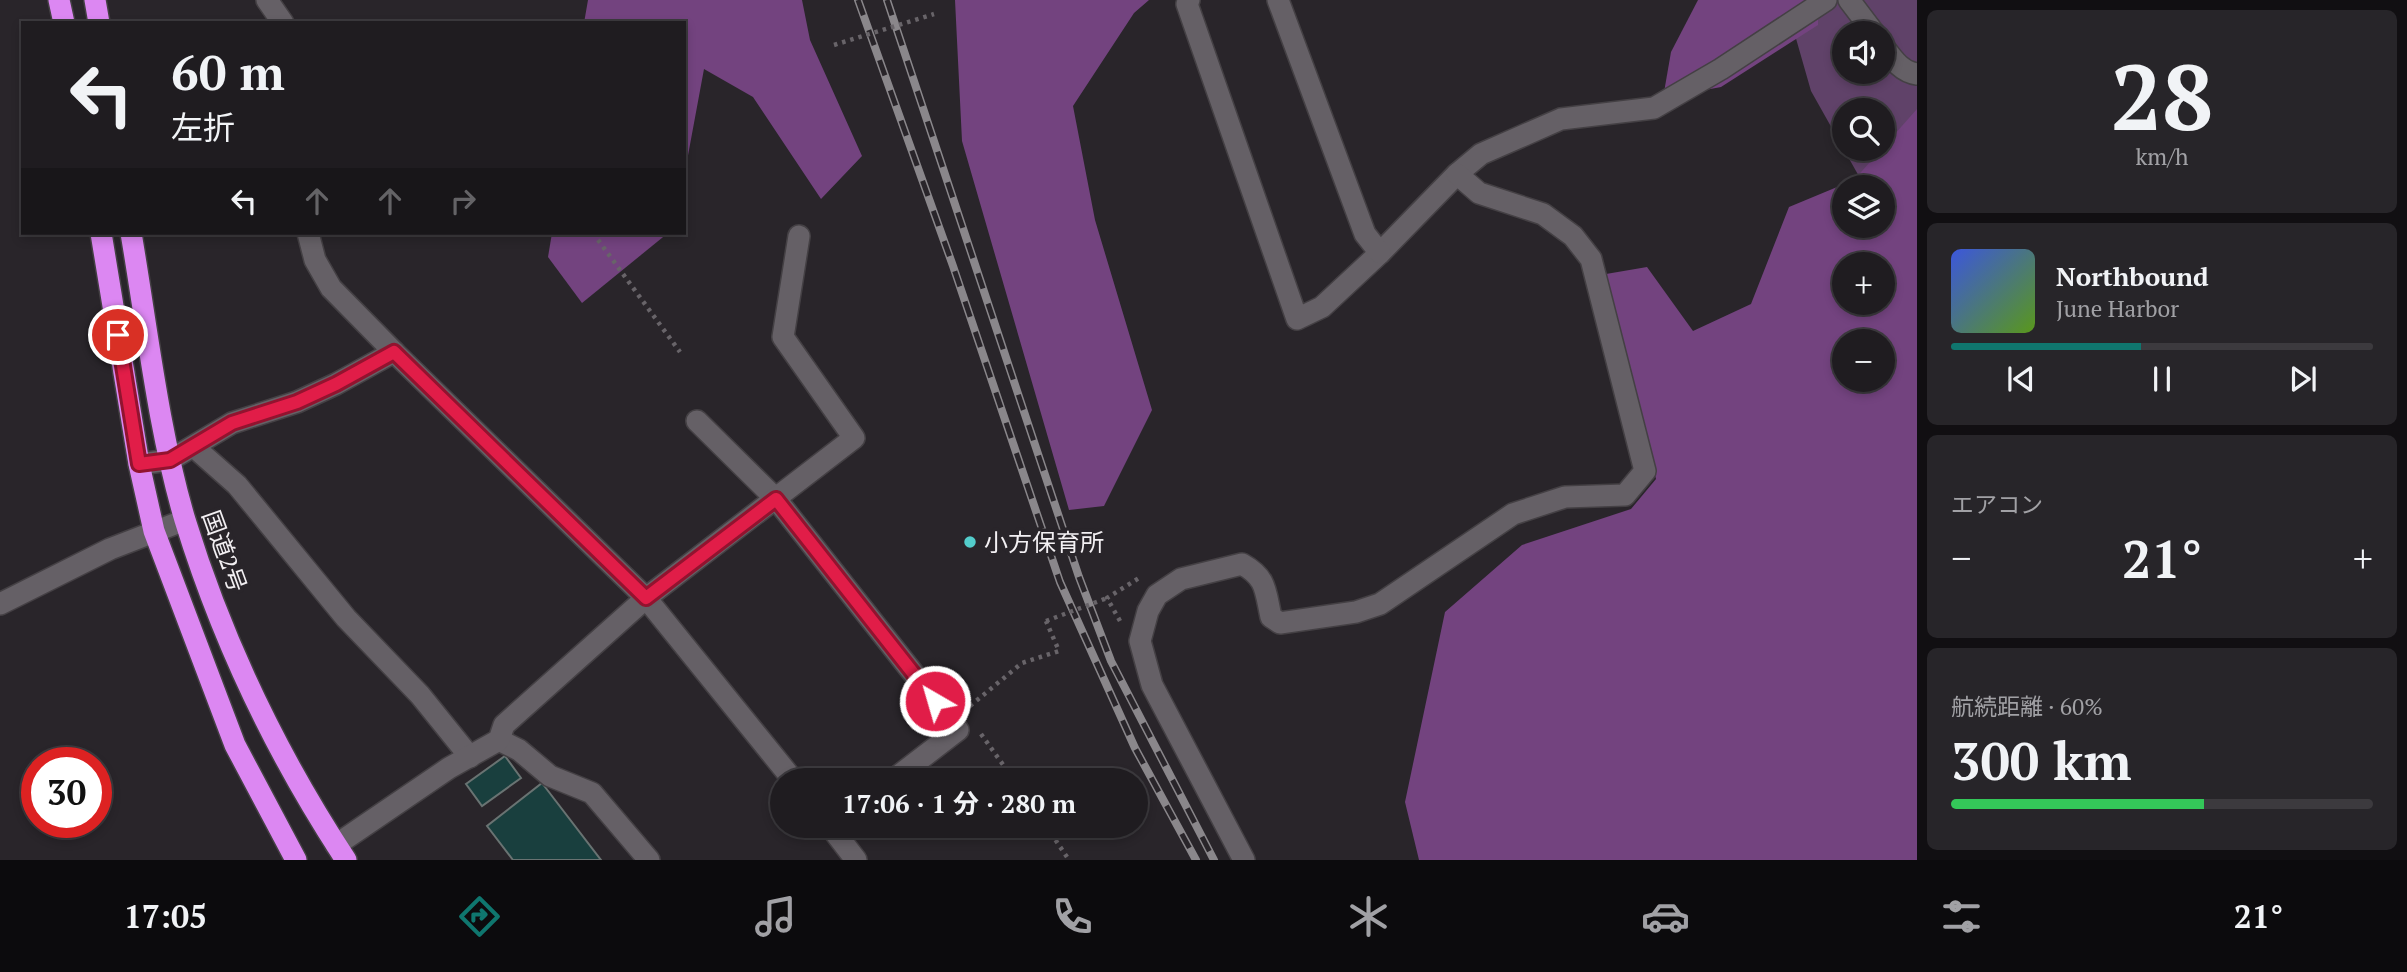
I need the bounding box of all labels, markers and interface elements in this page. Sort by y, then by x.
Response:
map controls [1832,21,1895,392]
button: sound [1832,21,1895,84]
text: 28 [2111,35,2213,156]
text: 60 m [171,39,285,104]
icon: left [56,49,147,140]
button: search [1832,98,1895,161]
text: 左折 [171,106,235,148]
text: km/h [2135,141,2189,172]
button: layers [1832,175,1895,238]
icon: left [225,182,263,220]
icon: ahead [298,182,336,220]
icon: ahead [371,182,409,220]
icon: right [444,182,482,220]
button: + [1832,252,1895,315]
text: Northbound [2056,259,2209,293]
text: June Harbor [2056,293,2179,324]
pin [88,305,148,365]
icon: arrive [99,316,137,354]
button: − [1832,329,1895,392]
icon: previous [2002,360,2040,398]
icon: pause [2143,360,2181,398]
icon: next [2284,360,2322,398]
text: エアコン [1951,489,2043,520]
street label: 国道2号 [195,506,255,596]
text: 21° [2122,524,2202,593]
place label: 小方保育所 [984,526,1104,558]
text: − [1951,533,1971,583]
text: + [2353,533,2373,583]
marker: 小方保育所 [962,534,978,550]
position arrow [898,664,972,738]
text: 航続距離 · 60% [1951,691,2103,722]
text: 300 km [1951,726,2132,795]
speed limit sign: 30 [21,747,112,838]
text: 17:06 · 1 分 · 280 m [842,786,1076,820]
icon: directions [455,892,504,941]
icon: music [751,892,800,941]
icon: phone [1048,892,1097,941]
icon: climate [1344,892,1393,941]
icon: car [1641,892,1690,941]
icon: filters [1937,892,1986,941]
text: 17:05 [124,895,207,937]
text: 21° [2234,895,2283,937]

